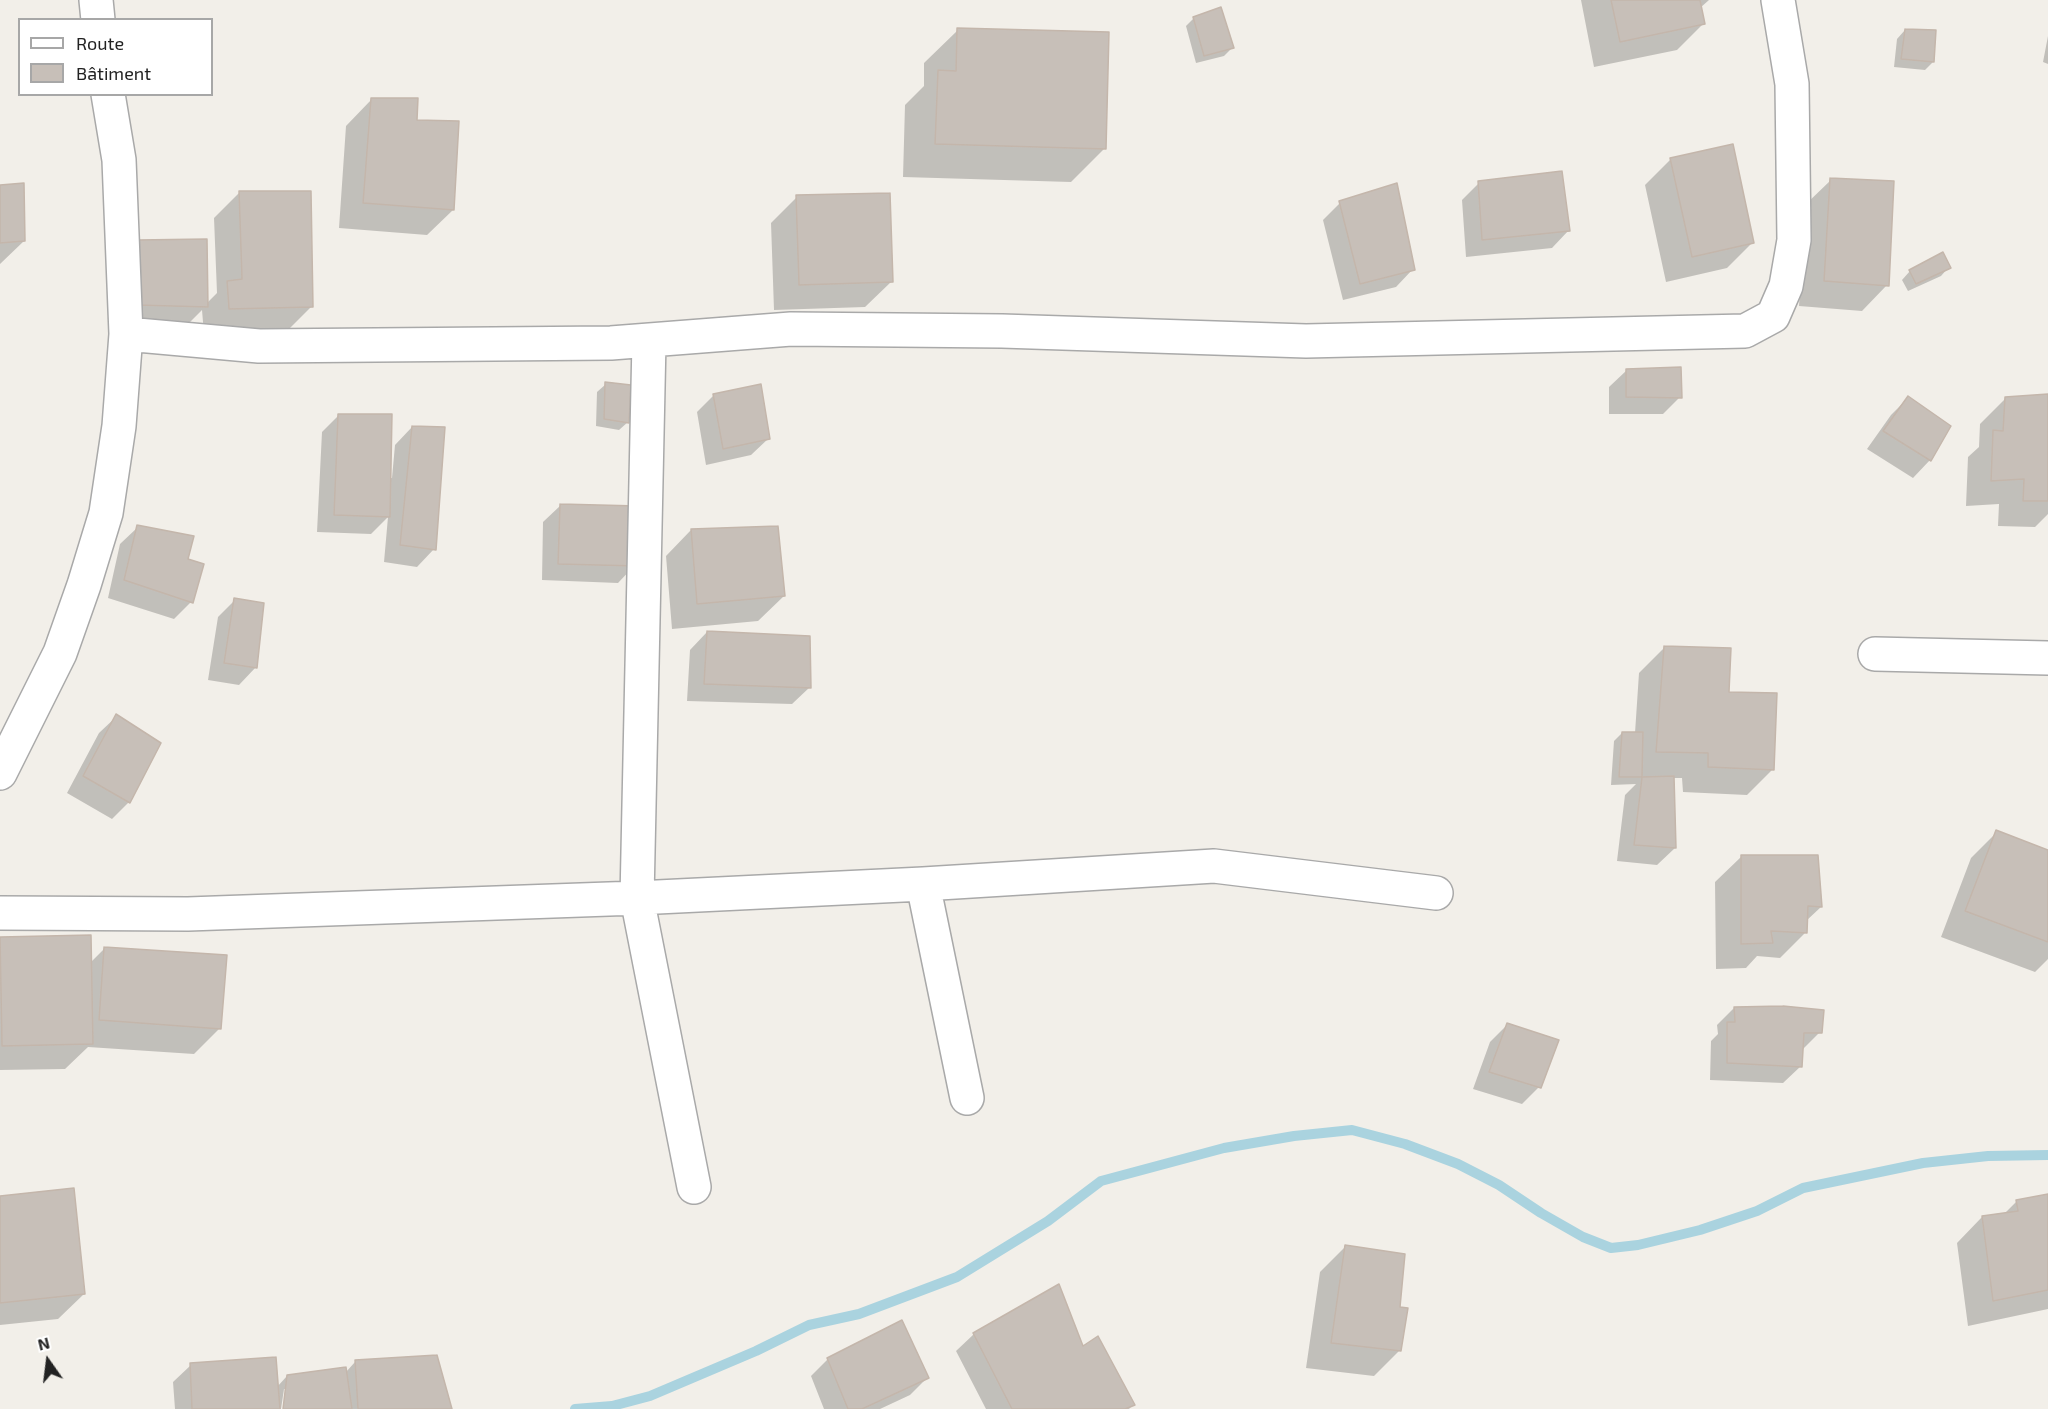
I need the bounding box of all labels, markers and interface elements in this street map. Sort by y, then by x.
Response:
legend [18,18,213,96]
text: Route [76,32,124,54]
text: Bâtiment [76,62,151,84]
north arrow [18,1331,78,1391]
text: N [36,1332,51,1354]

